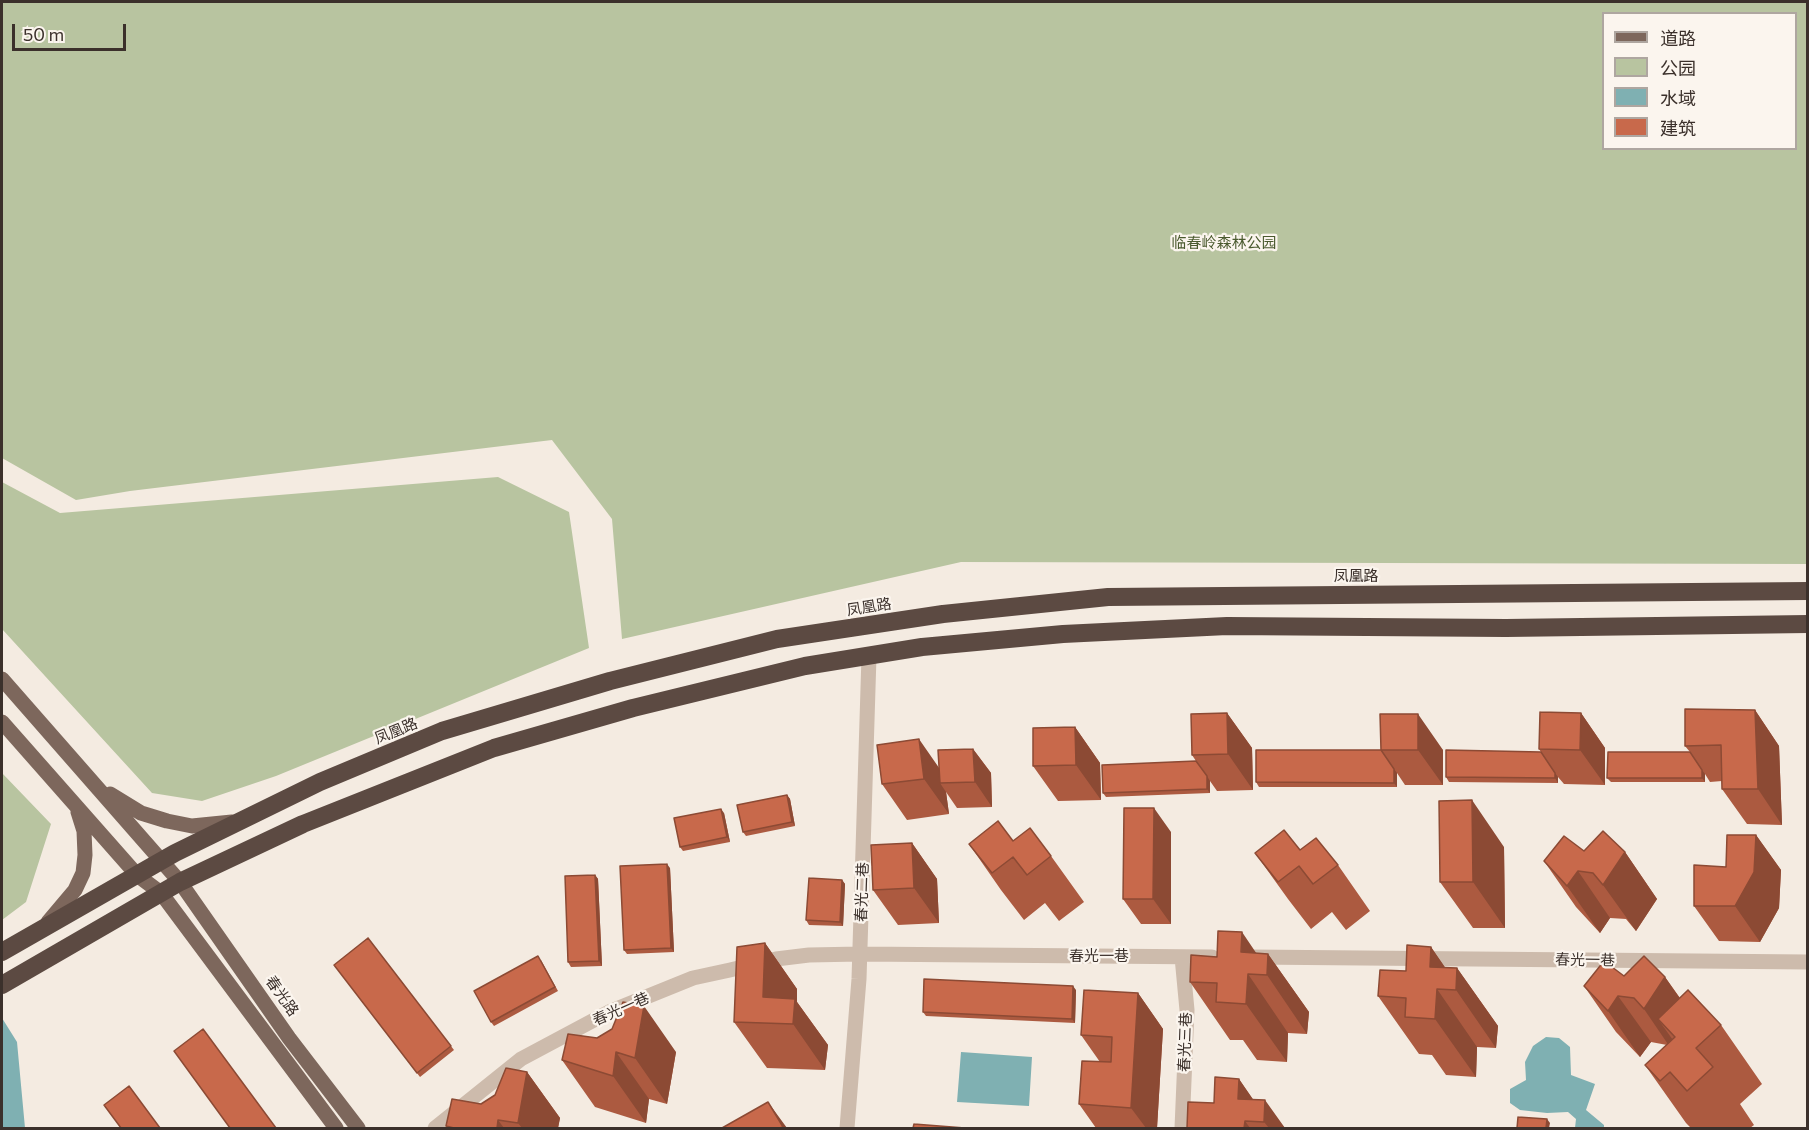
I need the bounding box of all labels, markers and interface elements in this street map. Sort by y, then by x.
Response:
scale bar [15,12,129,50]
legend [1602,12,1797,150]
text: 50 m [23,23,64,45]
text: 道路 [1660,27,1696,49]
text: 公园 [1660,57,1696,79]
text: 水域 [1660,87,1696,109]
text: 建筑 [1660,117,1696,139]
park label: 临春岭森林公园 [1172,234,1276,252]
street label: 凤凰路 [1334,567,1378,585]
street label: 凤凰路 [845,595,893,619]
street label: 凤凰路 [372,714,420,748]
street label: 春光二巷 [852,862,872,922]
street label: 春光一巷 [1069,947,1129,965]
street label: 春光一巷 [1555,950,1615,970]
street label: 春光路 [262,972,302,1020]
street label: 春光一巷 [590,989,652,1029]
street label: 春光三巷 [1175,1012,1195,1072]

